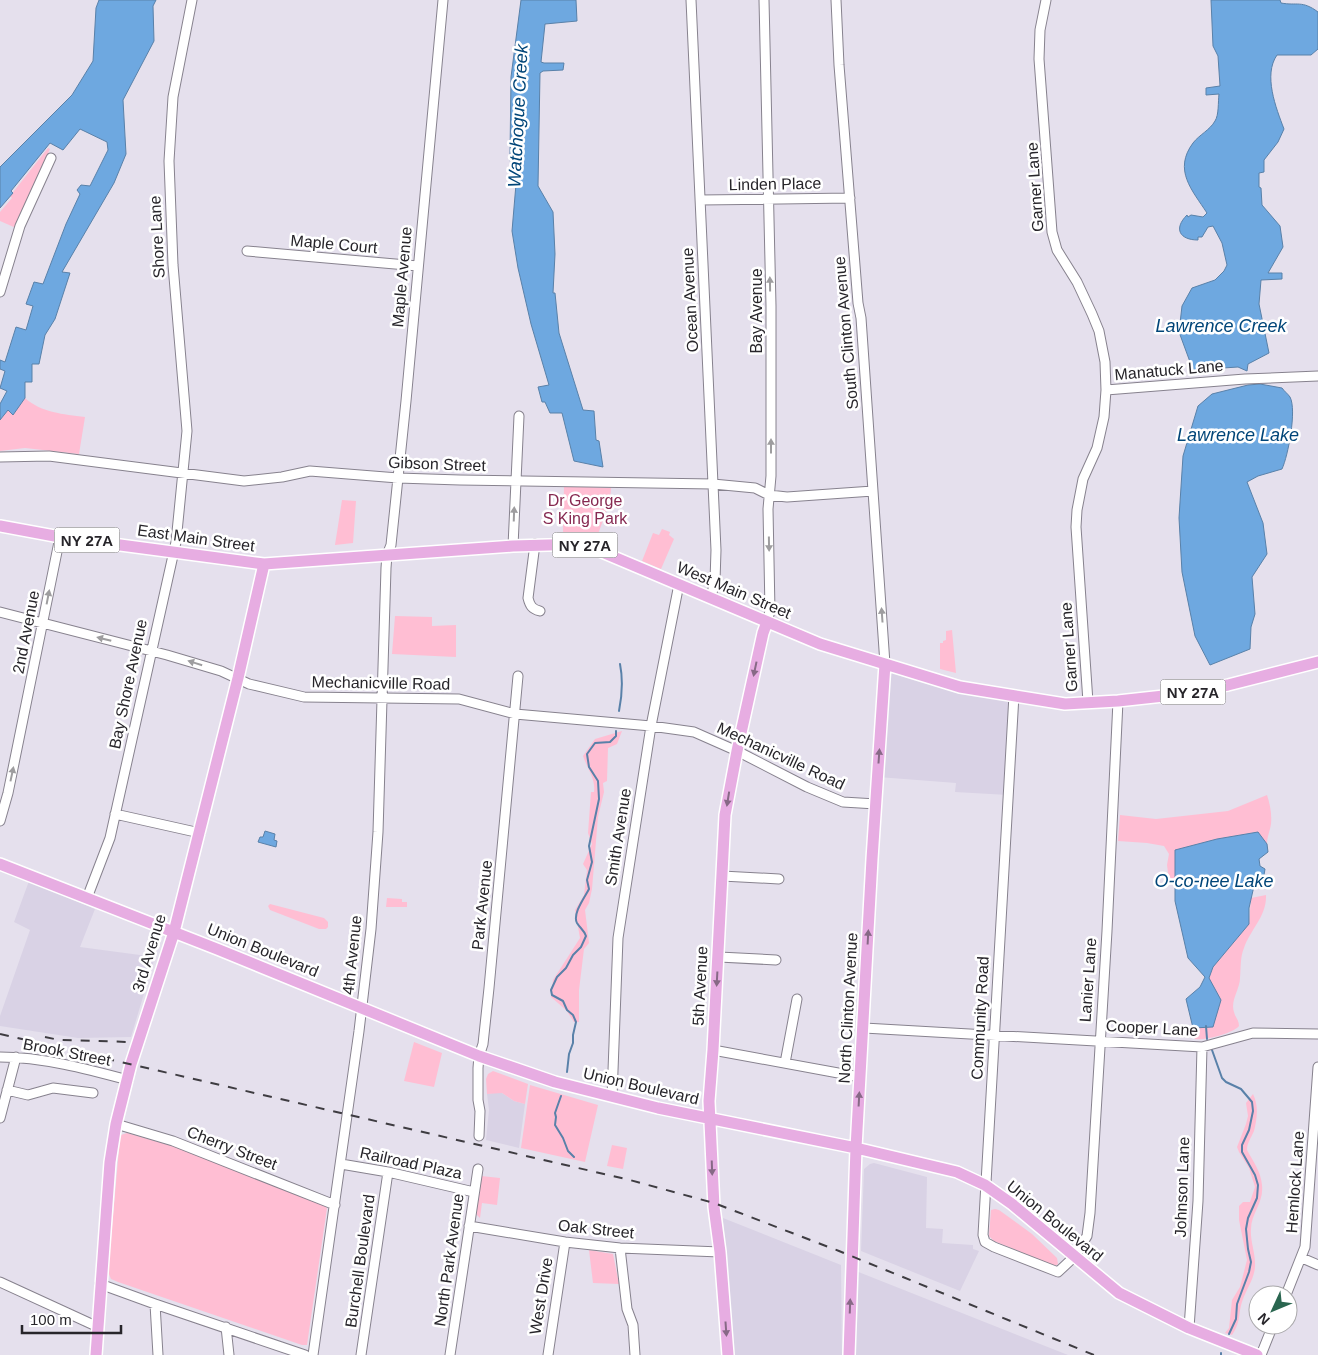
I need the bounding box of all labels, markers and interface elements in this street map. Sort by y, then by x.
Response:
water label: Watchogue Creek [504,43,532,188]
street label: Garner Lane [1023,142,1047,232]
street label: Linden Place [729,175,822,193]
street label: Shore Lane [146,195,168,279]
street label: Maple Avenue [389,226,415,328]
street label: Maple Court [290,232,379,256]
street label: Ocean Avenue [679,247,701,353]
street label: South Clinton Avenue [831,256,861,410]
street label: Bay Avenue [748,268,765,354]
one-way arrow [766,276,774,292]
water label: Lawrence Creek [1155,316,1288,336]
street label: Manatuck Lane [1114,357,1224,383]
water label: Lawrence Lake [1177,425,1299,445]
one-way arrow [767,438,775,454]
street label: Gibson Street [388,454,487,474]
park label: Dr George S King Park [543,492,628,527]
one-way arrow [510,505,518,521]
street label: East Main Street [136,521,256,555]
road number: NY 27A [54,528,120,552]
road number: NY 27A [552,532,618,558]
one-way arrow [765,536,773,552]
street label: West Main Street [674,558,794,622]
street label: 2nd Avenue [10,589,42,675]
one-way arrow [44,590,52,605]
street label: Garner Lane [1057,602,1081,692]
one-way arrow [878,607,886,623]
street label: Bay Shore Avenue [106,617,150,750]
one-way arrow [96,635,111,643]
one-way arrow [187,659,202,667]
one-way arrow [751,661,759,677]
street label: Mechanicville Road [311,673,451,693]
road number: NY 27A [1160,680,1226,704]
street label: Mechanicville Road [715,719,847,793]
one-way arrow [875,747,883,763]
one-way arrow [9,765,17,781]
street label: Smith Avenue [602,787,634,887]
one-way arrow [724,791,732,807]
street label: Park Avenue [469,859,495,951]
water label: O-co-nee Lake [1154,871,1274,891]
street label: 3rd Avenue [129,912,169,994]
street label: 4th Avenue [339,914,365,996]
street label: Union Boulevard [205,920,321,980]
one-way arrow [865,929,873,945]
street label: North Clinton Avenue [836,932,860,1084]
street label: Lanier Lane [1077,937,1099,1023]
street label: 5th Avenue [689,946,711,1026]
street label: Community Road [968,956,992,1080]
one-way arrow [713,971,721,987]
street label: Cooper Lane [1105,1017,1199,1039]
street label: Brook Street [22,1035,113,1069]
street label: Union Boulevard [581,1064,701,1108]
one-way arrow [855,1091,863,1107]
street label: Cherry Street [185,1123,280,1173]
street label: Hemlock Lane [1283,1130,1307,1234]
street label: Johnson Lane [1172,1136,1192,1238]
street label: Railroad Plaza [358,1144,464,1182]
one-way arrow [709,1160,717,1176]
street label: Union Boulevard [1004,1177,1106,1265]
street label: North Park Avenue [431,1192,467,1328]
street label: Burchell Boulevard [342,1193,378,1329]
street label: Oak Street [557,1217,635,1242]
street label: West Drive [527,1256,556,1336]
north arrow [1248,1285,1298,1335]
one-way arrow [846,1298,854,1314]
scale bar [22,1302,121,1334]
text: N [1254,1310,1273,1328]
text: 100 m [30,1311,72,1328]
one-way arrow [722,1322,730,1338]

